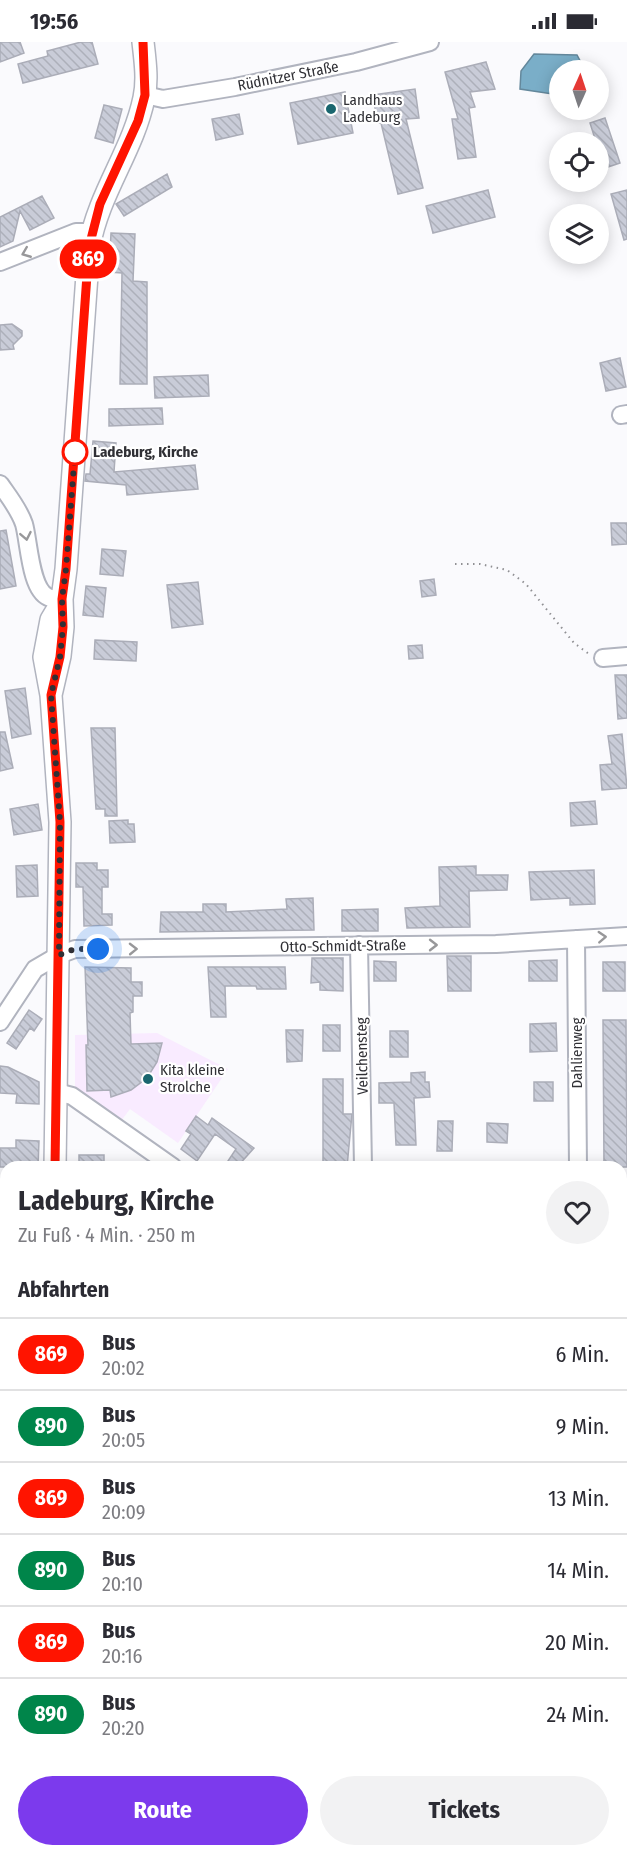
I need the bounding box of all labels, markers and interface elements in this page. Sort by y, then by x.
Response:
text: 19:56 [30,8,78,35]
street label: Rüdnitzer Straße [236,57,340,95]
north arrow [549,60,609,120]
map controls [549,60,609,264]
place label: Landhaus Ladeburg [343,91,402,126]
marker: Landhaus Ladeburg [324,102,338,116]
button: locate [549,132,609,192]
button: layers [549,204,609,264]
line badge: 869 [54,240,122,278]
one-way arrow [21,246,32,258]
text: 869 [72,246,104,272]
marker: Ladeburg, Kirche [62,439,88,465]
place label: Ladeburg, Kirche [93,443,198,461]
one-way arrow [19,531,32,541]
one-way arrow [597,931,606,944]
your location [83,934,113,964]
street label: Otto-Schmidt-Straße [280,936,406,956]
one-way arrow [429,939,438,951]
one-way arrow [129,942,138,955]
street label: Veilchensteg [352,1017,372,1095]
street label: Dahlienweg [568,1017,586,1089]
place label: Kita kleine Strolche [160,1061,225,1096]
marker: Kita kleine Strolche [141,1072,155,1086]
button: heart [546,1181,609,1244]
text: Ladeburg, Kirche [18,1184,214,1217]
text: Zu Fuß · 4 Min. · 250 m [18,1223,196,1247]
text: Abfahrten [18,1276,109,1303]
text: Bus [102,1329,135,1356]
text: 869 [35,1341,67,1367]
text: 6 Min. [555,1341,609,1368]
text: 20:02 [102,1356,145,1380]
text: Bus [102,1401,135,1428]
text: 890 [34,1413,68,1439]
text: 9 Min. [556,1413,609,1440]
text: 20:05 [102,1428,145,1452]
text: Bus [102,1473,135,1500]
text: 869 [35,1485,67,1511]
text: 13 Min. [548,1485,609,1512]
text: 20:09 [102,1500,145,1524]
text: Bus [102,1545,135,1572]
text: 890 [34,1557,68,1583]
text: 14 Min. [547,1557,609,1584]
text: 20:10 [102,1572,143,1596]
text: Bus [102,1617,135,1644]
text: 869 [35,1629,67,1655]
text: 20 Min. [545,1629,609,1656]
text: 20:16 [102,1644,142,1668]
text: Bus [102,1689,135,1716]
text: 890 [34,1701,68,1727]
text: 24 Min. [546,1701,609,1728]
text: 20:20 [102,1716,145,1740]
button: Route [18,1776,308,1845]
button: Tickets [320,1776,609,1845]

